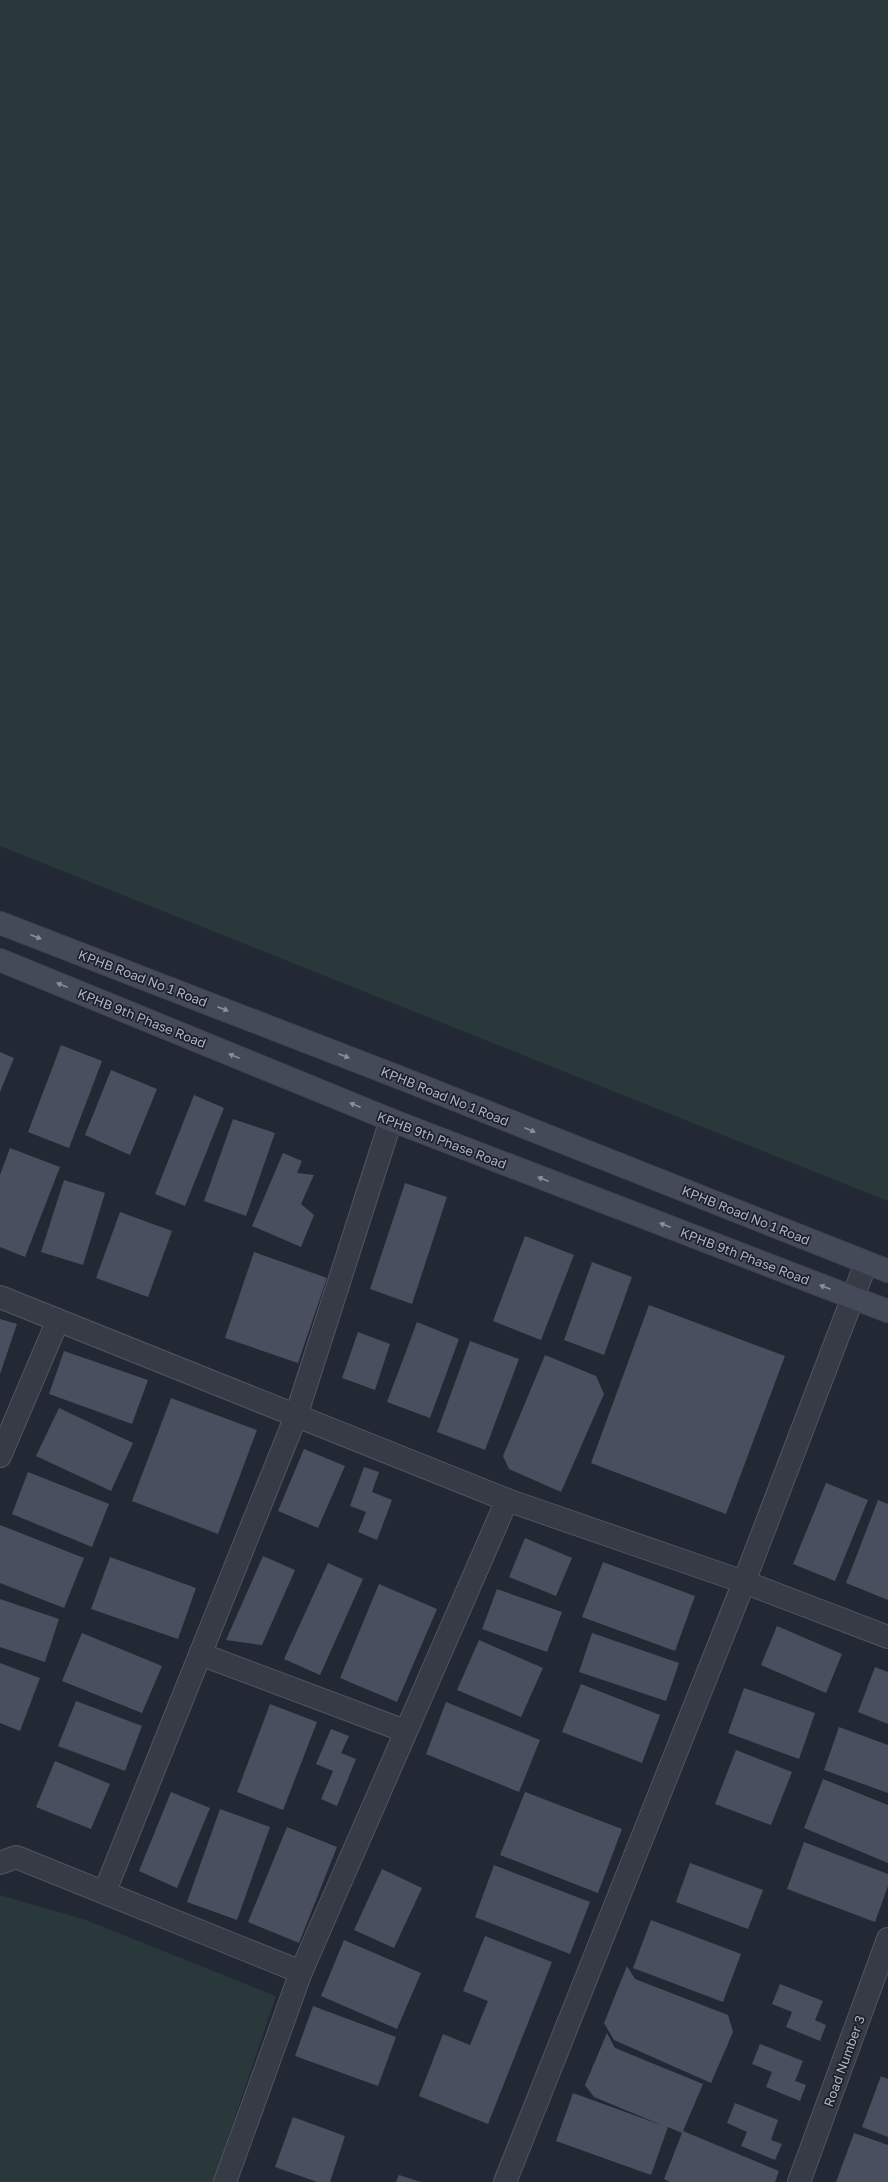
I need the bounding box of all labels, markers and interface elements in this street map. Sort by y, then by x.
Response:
one-way arrow [31,935,43,941]
street label: KPHB Road No 1 Road [76,946,210,1010]
one-way arrow [56,982,68,988]
street label: KPHB 9th Phase Road [75,985,209,1051]
one-way arrow [217,1007,229,1013]
one-way arrow [229,1053,240,1059]
one-way arrow [339,1054,351,1060]
street label: KPHB Road No 1 Road [379,1063,511,1129]
one-way arrow [348,1102,360,1108]
street label: KPHB 9th Phase Road [375,1108,509,1172]
one-way arrow [525,1127,537,1133]
one-way arrow [537,1175,549,1181]
street label: KPHB Road No 1 Road [680,1182,812,1248]
one-way arrow [658,1222,670,1228]
street label: KPHB 9th Phase Road [678,1224,812,1288]
one-way arrow [819,1284,831,1290]
street label: Road Number 3 [820,2013,868,2109]

